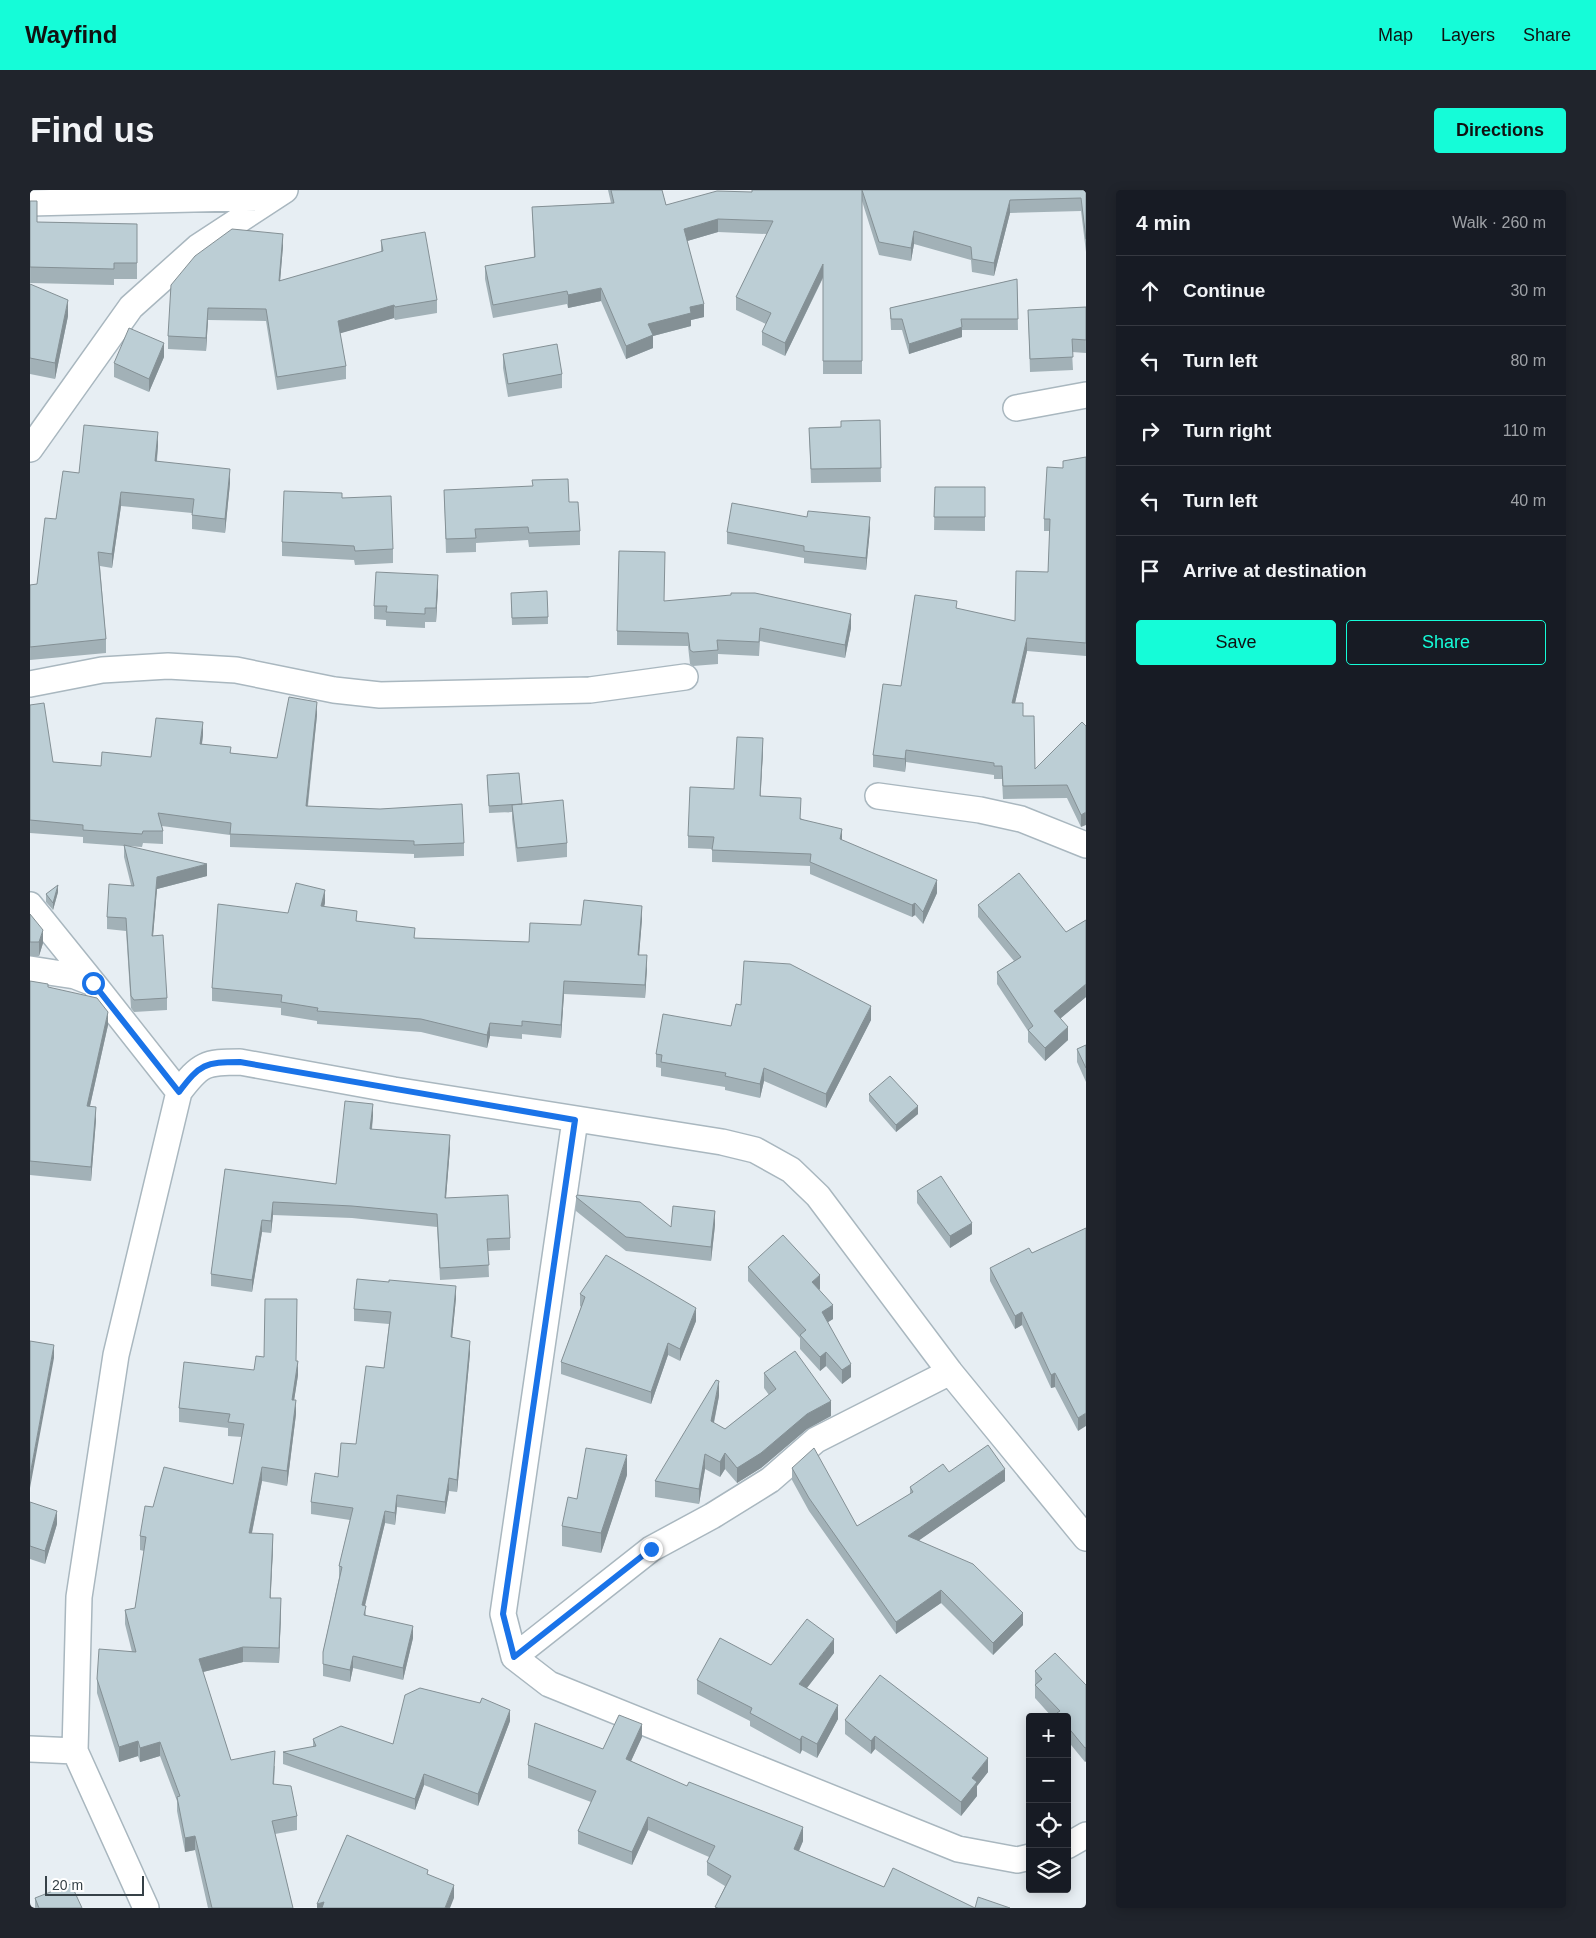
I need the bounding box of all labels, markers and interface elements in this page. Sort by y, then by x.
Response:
text: Wayfind [25,21,117,48]
text: Map [1378,25,1413,45]
text: Layers [1441,25,1495,45]
text: Share [1523,25,1571,45]
button: Directions [1434,108,1566,153]
text: Find us [30,110,154,149]
text: 4 min [1136,211,1191,234]
text: Walk · 260 m [1452,214,1546,231]
icon: ahead [1136,277,1164,305]
text: Continue [1183,280,1265,301]
text: 30 m [1510,282,1546,299]
icon: left [1136,347,1164,375]
text: Turn left [1183,350,1258,371]
text: 80 m [1510,352,1546,369]
icon: right [1136,417,1164,445]
text: Turn right [1183,420,1271,441]
text: 110 m [1503,422,1546,439]
icon: left [1136,487,1164,515]
text: Turn left [1183,490,1258,511]
text: 40 m [1510,492,1546,509]
icon: arrive [1136,557,1164,585]
text: Arrive at destination [1183,560,1367,581]
button: Save [1136,620,1336,665]
button: Share [1346,620,1546,665]
route start [82,972,105,995]
route end [640,1538,663,1561]
map controls [1026,1713,1071,1893]
button: + [1026,1713,1071,1758]
button: − [1026,1758,1071,1803]
button: locate [1026,1803,1071,1848]
button: layers [1026,1848,1071,1893]
scale bar [45,1873,144,1896]
text: 20 m [52,1877,83,1893]

